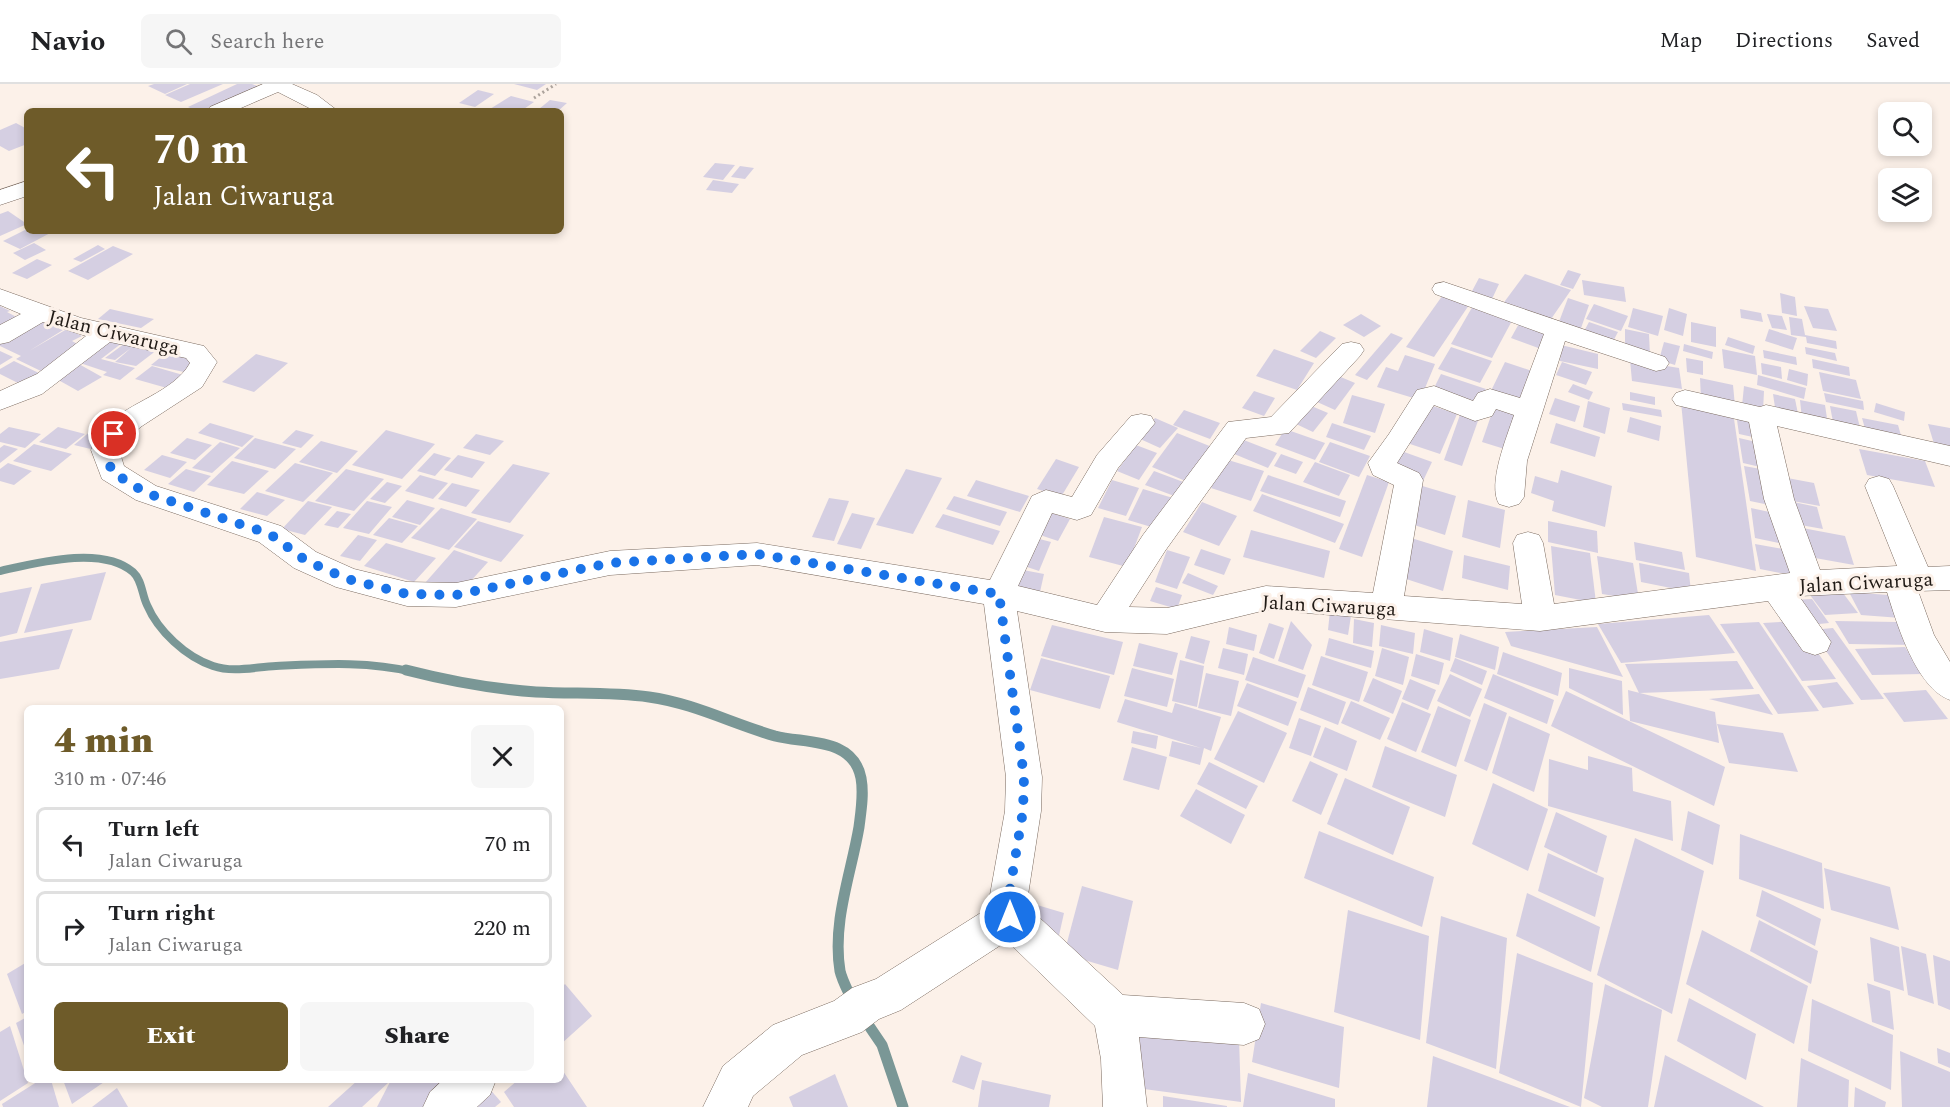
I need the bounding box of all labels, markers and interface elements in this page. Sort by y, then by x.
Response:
search box [141,14,561,68]
text: Navio [30,20,105,63]
icon: search [162,25,195,58]
text: Search here [210,25,324,58]
text: Map [1660,25,1702,57]
text: Directions [1735,25,1833,57]
text: Saved [1866,25,1920,57]
map controls [1878,102,1932,222]
button: search [1878,102,1932,156]
text: 70 m [153,119,248,182]
icon: left [54,132,132,210]
button: layers [1878,168,1932,222]
text: Jalan Ciwaruga [153,176,335,218]
street label: Jalan Ciwaruga [45,302,183,364]
pin [88,408,139,459]
icon: arrive [97,417,130,450]
street label: Jalan Ciwaruga [1798,564,1934,601]
street label: Jalan Ciwaruga [1261,588,1397,625]
text: 4 min [54,714,154,769]
button: close [471,725,534,788]
text: 310 m · 07:46 [54,764,166,794]
text: Turn left [108,813,200,846]
icon: left [57,828,90,861]
text: 70 m [485,828,531,861]
text: Jalan Ciwaruga [108,846,242,876]
position arrow [978,885,1042,949]
text: Turn right [108,897,215,930]
icon: right [57,912,90,945]
text: 220 m [474,912,531,945]
text: Jalan Ciwaruga [108,930,242,960]
button: Exit [54,1002,288,1071]
button: Share [300,1002,534,1071]

